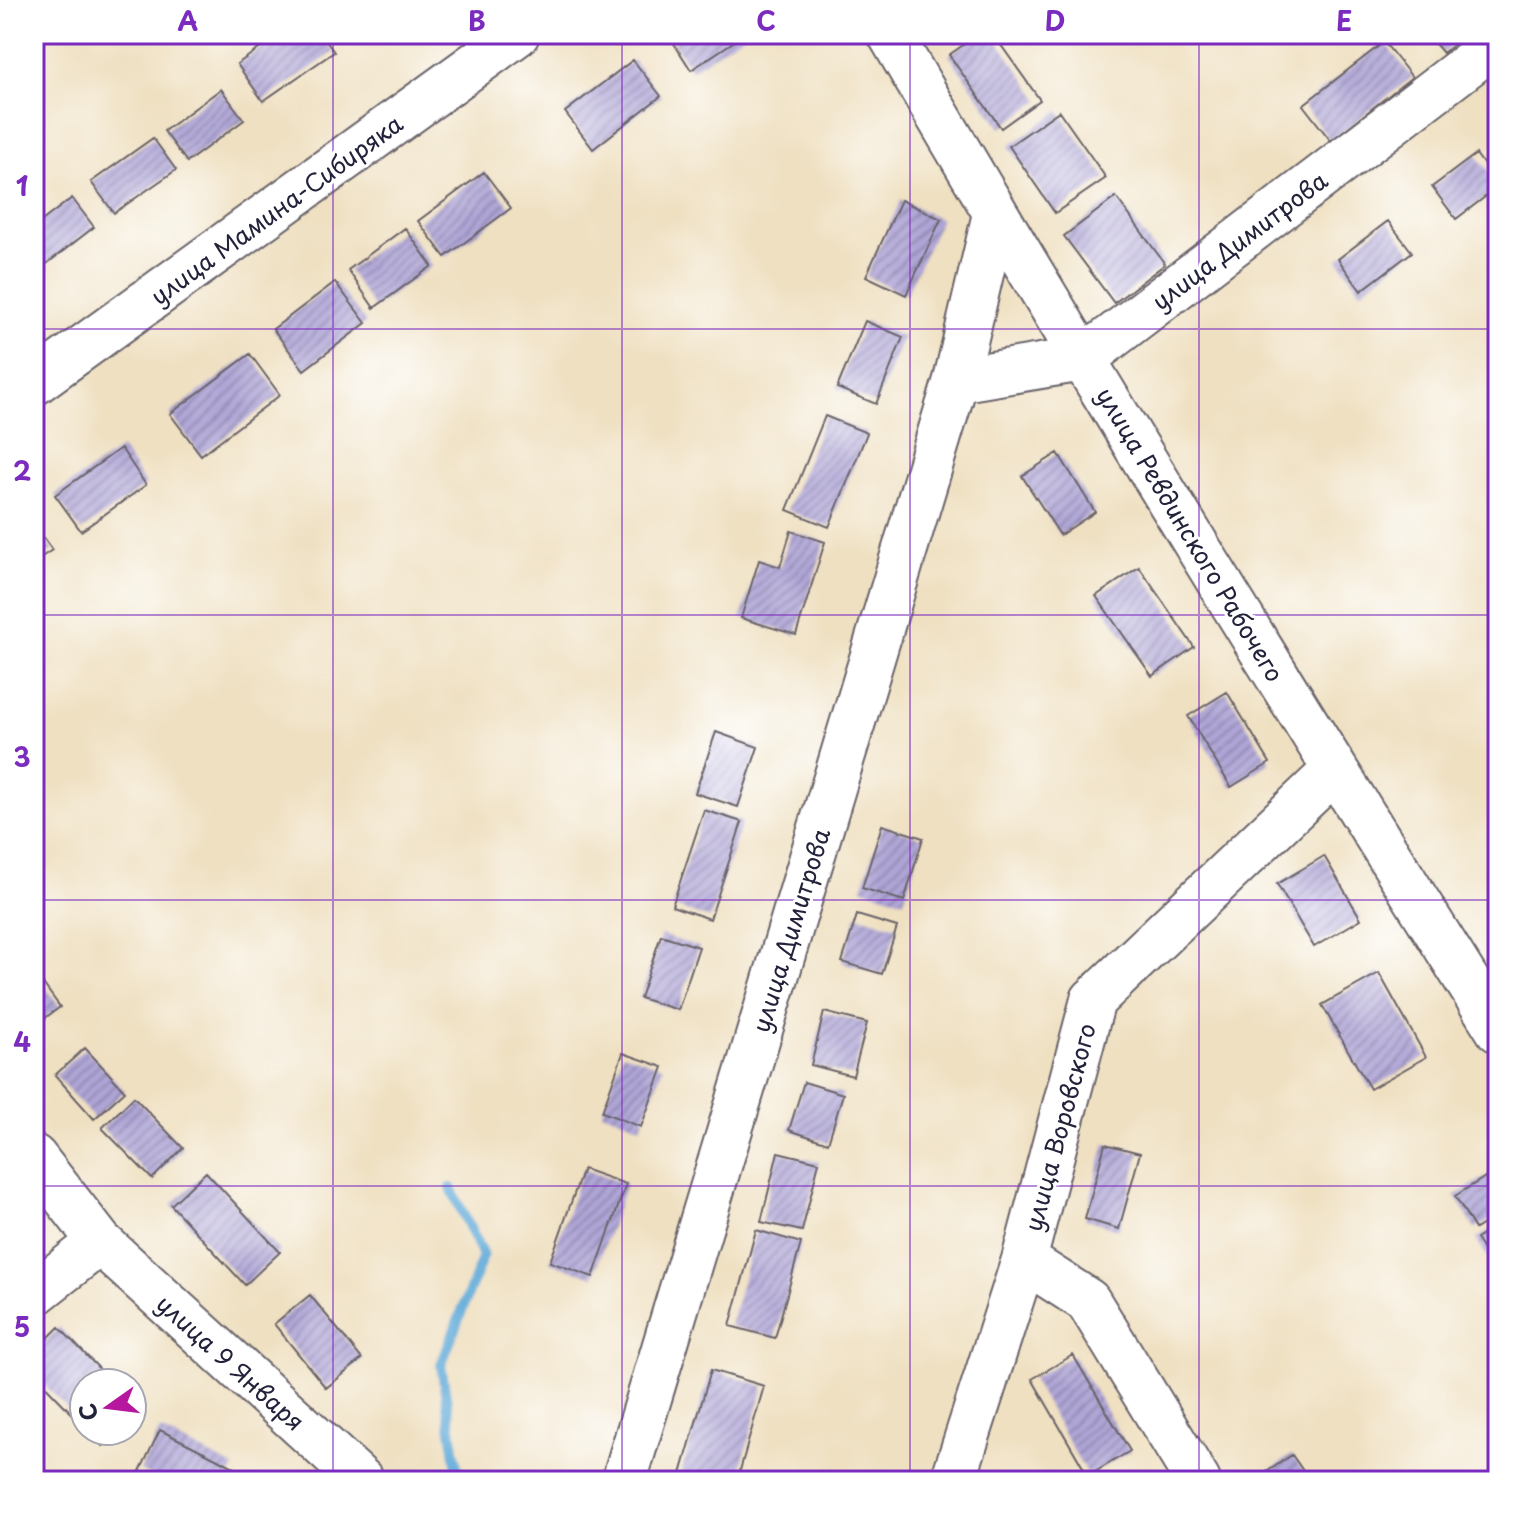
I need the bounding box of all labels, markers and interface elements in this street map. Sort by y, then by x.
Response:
text: A [178,1,198,40]
text: B [468,1,486,40]
text: C [756,1,776,40]
text: D [1045,1,1065,40]
text: E [1336,1,1352,40]
street label: улица Мамина-Сибиряка [142,105,410,313]
street label: улица Димитрова [1144,162,1334,318]
text: 1 [16,166,28,205]
street label: улица Ревдинского Рабочего [1089,380,1293,688]
text: 2 [13,451,31,490]
text: 3 [13,737,31,776]
street label: улица Димитрова [742,823,838,1037]
street label: улица Воровского [1014,1019,1104,1235]
text: 4 [13,1022,31,1061]
street label: улица 9 Января [149,1286,313,1438]
text: 5 [14,1307,30,1346]
north arrow [68,1367,148,1447]
text: С [69,1400,105,1424]

